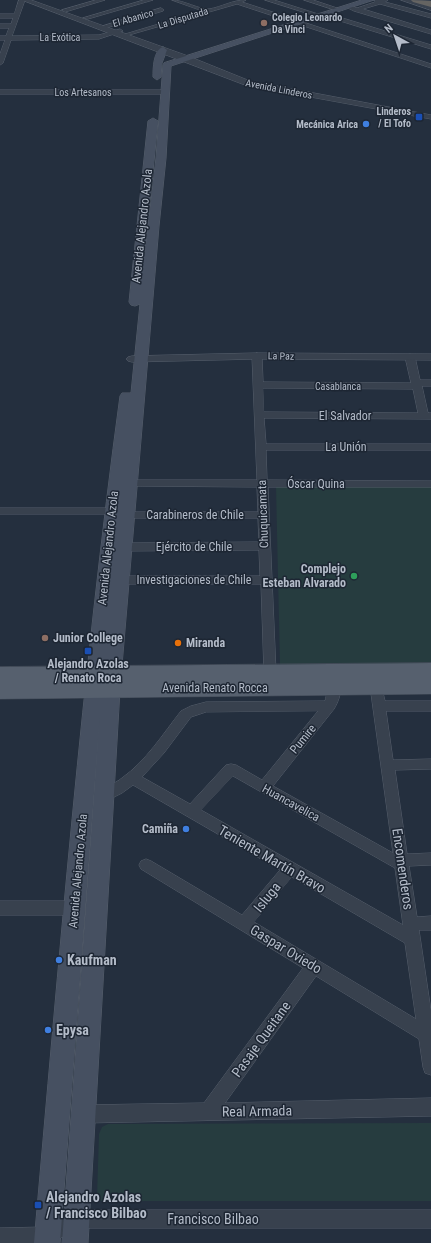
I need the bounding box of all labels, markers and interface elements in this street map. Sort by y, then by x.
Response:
street label: La Disputada [157,5,210,31]
street label: El Abanico [111,7,155,29]
place label: Colegio Leonardo Da Vinci [272,12,342,35]
north arrow [375,16,415,56]
marker: Colegio Leonardo Da Vinci [259,18,269,28]
text: N [382,21,396,36]
street label: La Exótica [40,32,81,43]
street label: Avenida Linderos [245,77,314,101]
street label: Los Artesanos [54,87,112,98]
place label: Linderos / El Tofo [376,106,411,129]
marker: Linderos / El Tofo [414,112,424,122]
place label: Mecánica Arica [296,119,358,130]
marker: Mecánica Arica [361,119,371,129]
street label: Avenida Alejandro Azola [129,168,155,284]
street label: La Paz [268,350,294,362]
street label: Casablanca [315,381,361,392]
street label: El Salvador [319,409,372,423]
street label: La Unión [325,440,367,454]
street label: Óscar Quina [287,476,345,491]
street label: Chuquicamata [255,479,271,548]
street label: Avenida Alejandro Azola [95,490,121,606]
street label: Carabineros de Chile [146,508,244,522]
street label: Ejército de Chile [156,540,233,554]
place label: Complejo Esteban Alvarado [262,562,346,590]
marker: Complejo Esteban Alvarado [349,571,359,581]
street label: Investigaciones de Chile [137,573,252,587]
place label: Junior College [53,631,123,645]
marker: Junior College [40,633,50,643]
place label: Miranda [186,636,225,650]
marker: Miranda [173,638,183,648]
marker: Alejandro Azolas / Renato Roca [83,646,93,656]
place label: Alejandro Azolas / Renato Roca [47,657,129,685]
street label: Avenida Renato Rocca [162,681,268,695]
street label: Pumire [287,721,319,756]
street label: Huancavelica [260,781,322,825]
street label: Avenida Alejandro Azola [66,813,90,929]
place label: Camiña [142,822,178,836]
street label: Teniente Martín Bravo [216,822,328,896]
marker: Camiña [181,824,191,834]
street label: Encomenderos [389,827,417,911]
street label: Isluga [250,879,284,915]
street label: Gaspar Oviedo [247,921,325,977]
place label: Kaufman [67,952,117,968]
marker: Kaufman [54,955,64,965]
street label: Pasaje Queitane [228,998,294,1080]
place label: Epysa [56,1022,89,1038]
marker: Epysa [43,1025,53,1035]
street label: Real Armada [222,1102,292,1120]
place label: Alejandro Azolas / Francisco Bilbao [46,1189,147,1221]
marker: Alejandro Azolas / Francisco Bilbao [33,1200,43,1210]
street label: Francisco Bilbao [167,1211,259,1227]

